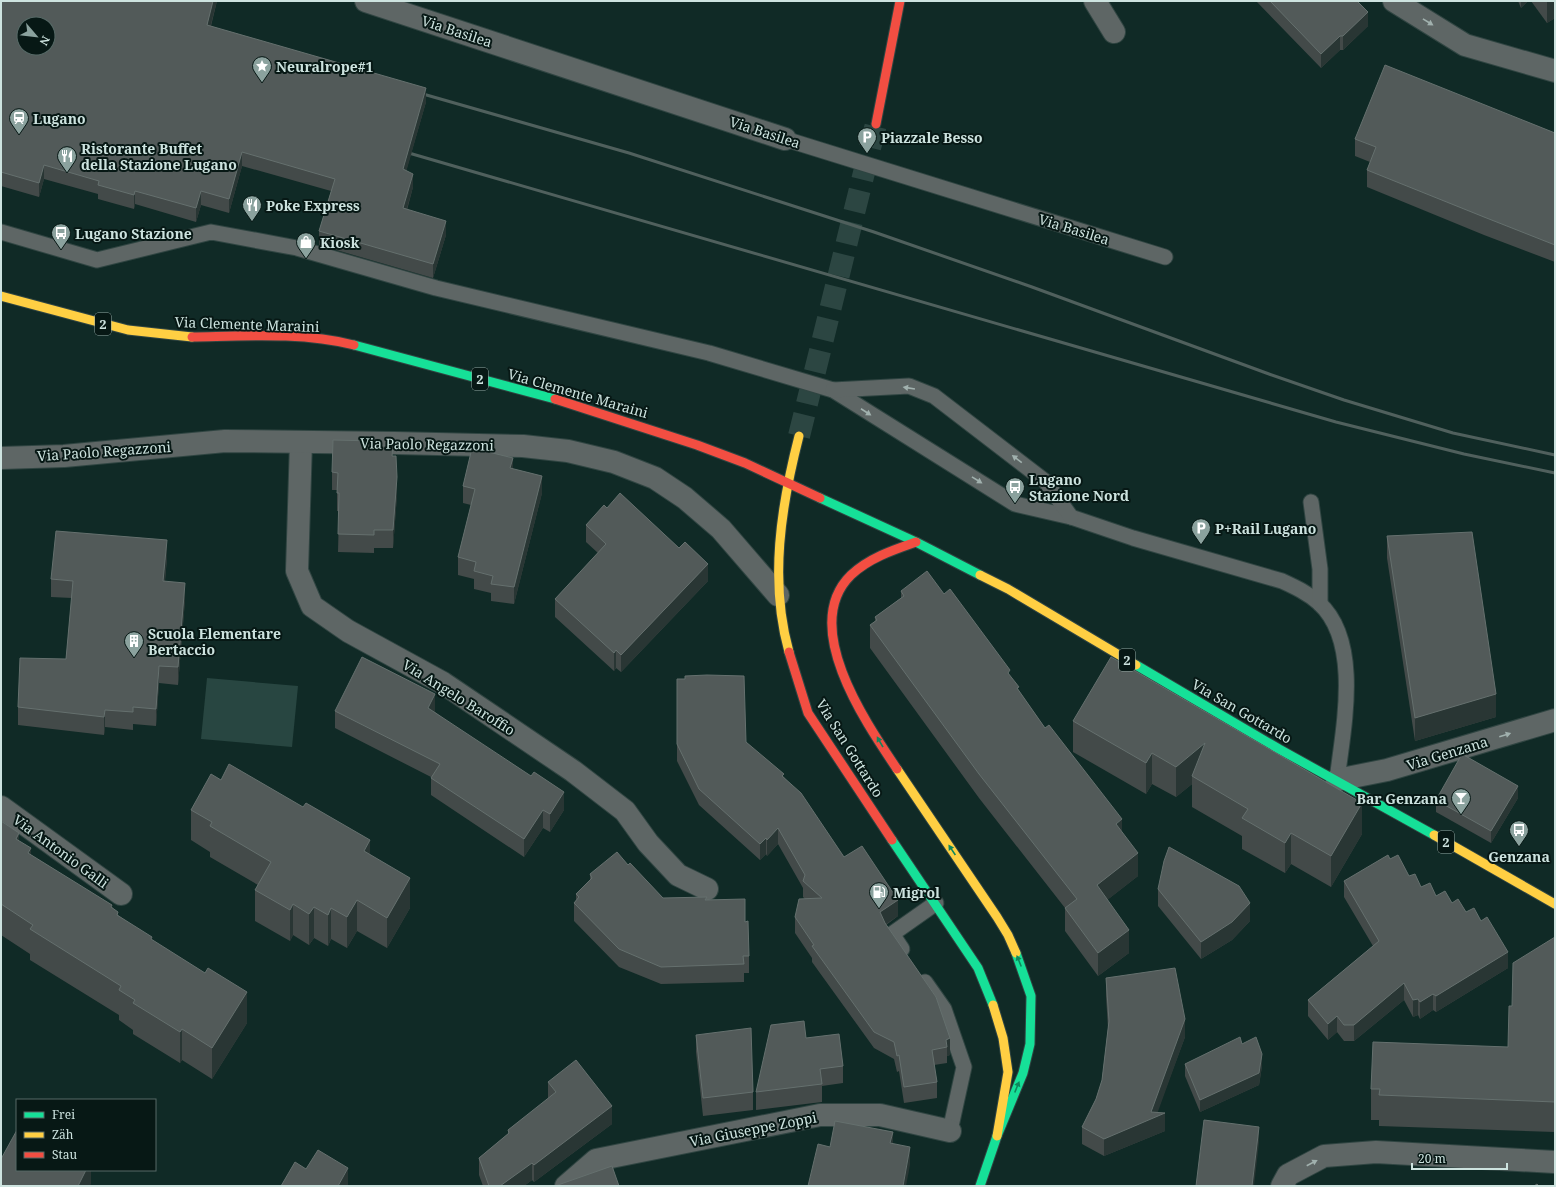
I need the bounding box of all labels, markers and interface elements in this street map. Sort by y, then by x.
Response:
street label: Via Basilea [419,11,495,51]
north arrow [16,16,56,56]
one-way arrow [1422,18,1434,25]
text: N [36,34,54,49]
place icon: Neuralrope#1 [251,55,273,83]
place label: Neuralrope#1 [276,57,374,76]
station icon: Lugano [8,107,30,135]
place label: Lugano [33,109,86,128]
street label: Via Basilea [727,112,803,152]
parking icon: Piazzale Besso [856,126,878,154]
place label: Piazzale Besso [881,128,983,147]
place label: Ristorante Buffet della Stazione Lugano [81,139,237,174]
restaurant icon: Ristorante Buffet della Stazione Lugano [56,145,78,173]
restaurant icon: Poke Express [241,194,263,222]
place label: Poke Express [266,196,360,215]
street label: Via Basilea [1036,209,1112,249]
bus stop icon: Lugano Stazione [50,222,72,250]
place label: Lugano Stazione [75,224,192,243]
shop icon: Kiosk [295,231,317,259]
place label: Kiosk [320,233,360,252]
street label: Via Clemente Maraini [174,312,320,336]
road number: 2 [95,313,111,335]
street label: Via Clemente Maraini [506,364,651,422]
road number: 2 [472,368,488,390]
one-way arrow [903,385,916,391]
one-way arrow [861,408,871,416]
street label: Via Paolo Regazzoni [360,433,495,455]
street label: Via Paolo Regazzoni [37,437,172,465]
one-way arrow [1011,455,1022,463]
place label: Lugano Stazione Nord [1029,470,1129,505]
bus stop icon: Lugano Stazione Nord [1004,476,1026,504]
one-way arrow [971,477,982,484]
parking icon: P+Rail Lugano [1190,517,1212,545]
place label: P+Rail Lugano [1215,519,1316,538]
place label: Scuola Elementare Bertaccio [148,624,281,659]
building icon: Scuola Elementare Bertaccio [123,630,145,658]
road number: 2 [1119,649,1135,671]
street label: Via Angelo Baroffio [399,655,519,739]
street label: Via San Gottardo [1188,675,1296,747]
street label: Via San Gottardo [812,695,888,801]
street label: Via Genzana [1404,732,1490,774]
one-way arrow [1499,732,1511,738]
one-way arrow [876,736,883,748]
bar icon: Bar Genzana [1450,787,1472,815]
place label: Bar Genzana [1357,789,1447,808]
street label: Via Antonio Galli [9,810,113,892]
bus stop icon: Genzana [1508,819,1530,847]
road number: 2 [1438,831,1454,853]
one-way arrow [948,845,956,855]
place label: Genzana [1488,847,1550,866]
fuel station icon: Migrol [868,881,890,909]
place label: Migrol [893,883,940,902]
one-way arrow [1016,956,1022,967]
one-way arrow [1015,1081,1021,1093]
legend [16,1099,156,1171]
text: Frei [52,1106,75,1123]
street label: Via Giuseppe Zoppi [688,1107,819,1151]
text: Zäh [52,1126,74,1143]
scale bar [1412,1145,1507,1171]
text: Stau [52,1146,78,1163]
text: 20 m [1418,1150,1446,1167]
one-way arrow [1306,1160,1317,1166]

